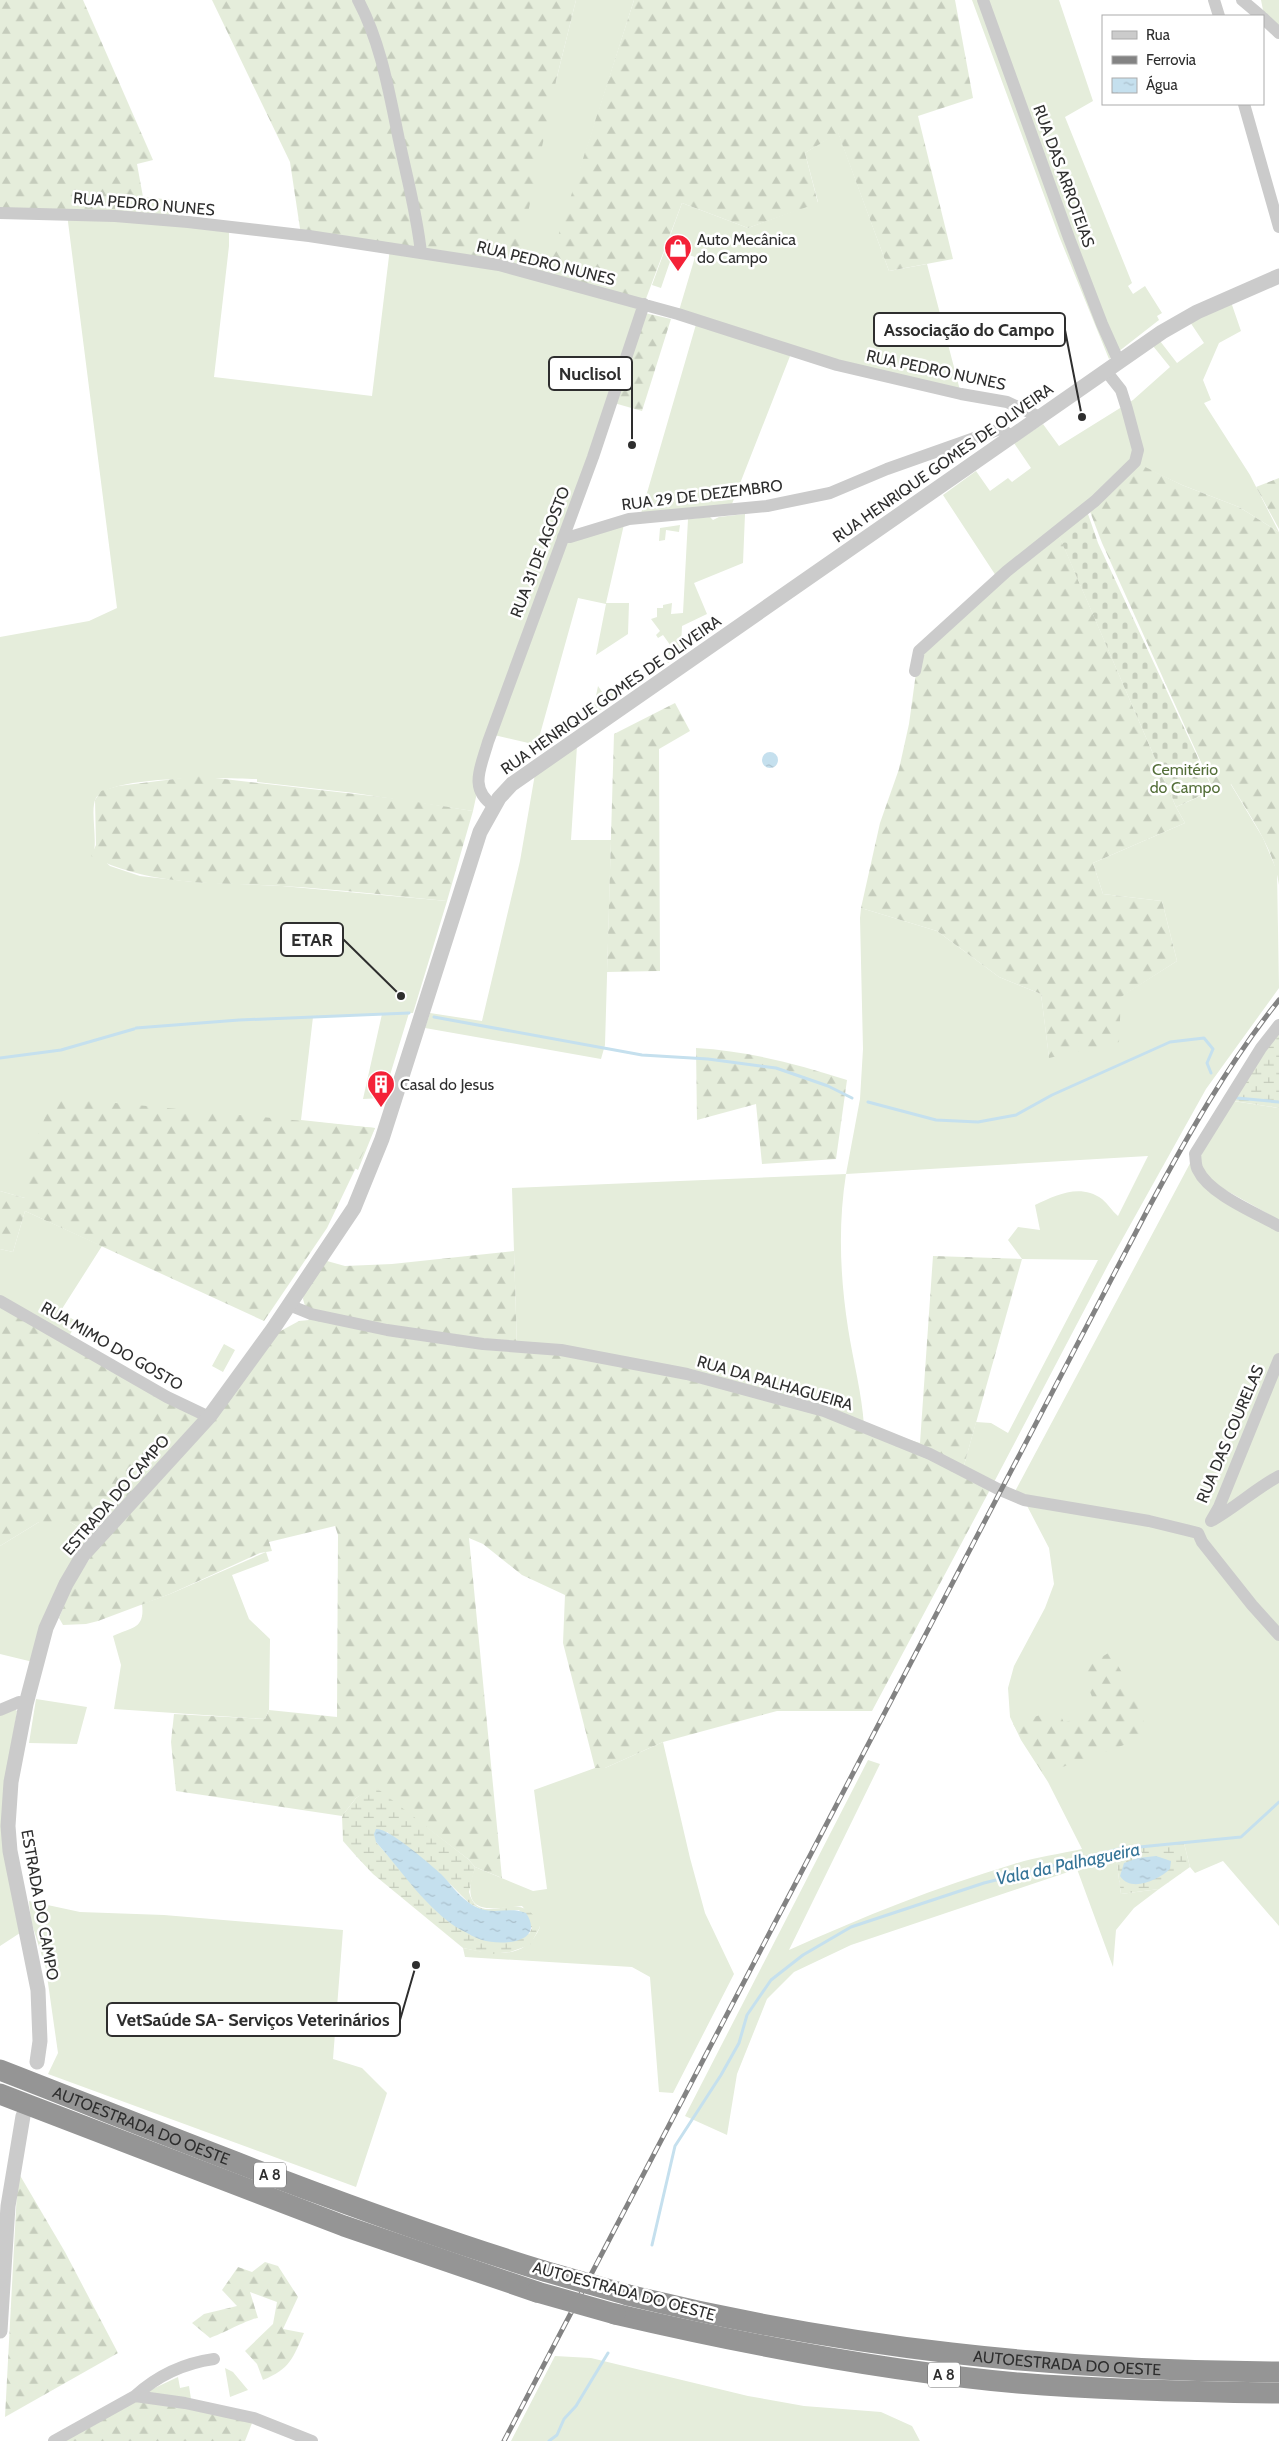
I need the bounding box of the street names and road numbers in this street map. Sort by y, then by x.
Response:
street label: RUA DAS ARROTEIAS [1029,102,1099,250]
street label: RUA PEDRO NUNES [72,188,216,220]
street label: RUA PEDRO NUNES [475,237,617,289]
street label: RUA PEDRO NUNES [865,346,1007,394]
street label: RUA HENRIQUE GOMES DE OLIVEIRA [829,379,1057,547]
street label: RUA 29 DE DEZEMBRO [620,476,784,514]
street label: RUA 31 DE AGOSTO [506,484,574,620]
street label: RUA HENRIQUE GOMES DE OLIVEIRA [497,611,725,779]
street label: RUA MIMO DO GOSTO [38,1298,186,1394]
street label: RUA DA PALHAGUEIRA [695,1352,855,1414]
street label: RUA DAS COURELAS [1192,1362,1268,1506]
street label: ESTRADA DO CAMPO [59,1431,173,1559]
street label: ESTRADA DO CAMPO [17,1828,63,1982]
street label: AUTOESTRADA DO OESTE [50,2082,233,2169]
road number: A 8 [254,2162,286,2188]
street label: AUTOESTRADA DO OESTE [531,2257,718,2325]
street label: AUTOESTRADA DO OESTE [972,2346,1162,2379]
road number: A 8 [928,2362,960,2388]

